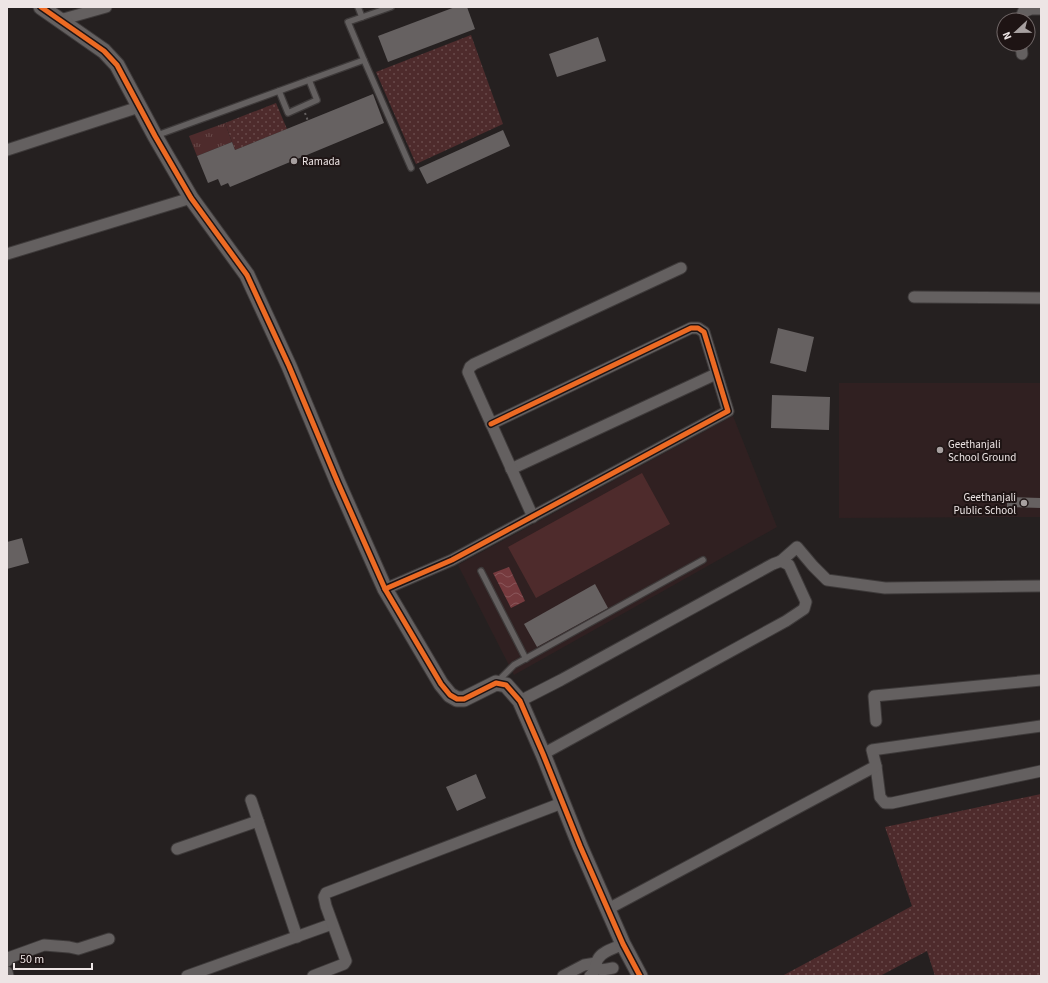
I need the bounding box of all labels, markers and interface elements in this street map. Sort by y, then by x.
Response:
north arrow [996,12,1036,52]
text: N [999,29,1016,42]
place label: Ramada [302,154,340,169]
marker: Ramada [289,156,299,166]
place label: Geethanjali School Ground [948,437,1016,465]
marker: Geethanjali School Ground [935,445,945,455]
place label: Geethanjali Public School [953,490,1016,518]
marker: Geethanjali Public School [1019,498,1029,508]
scale bar [14,945,92,971]
text: 50 m [20,951,44,968]

